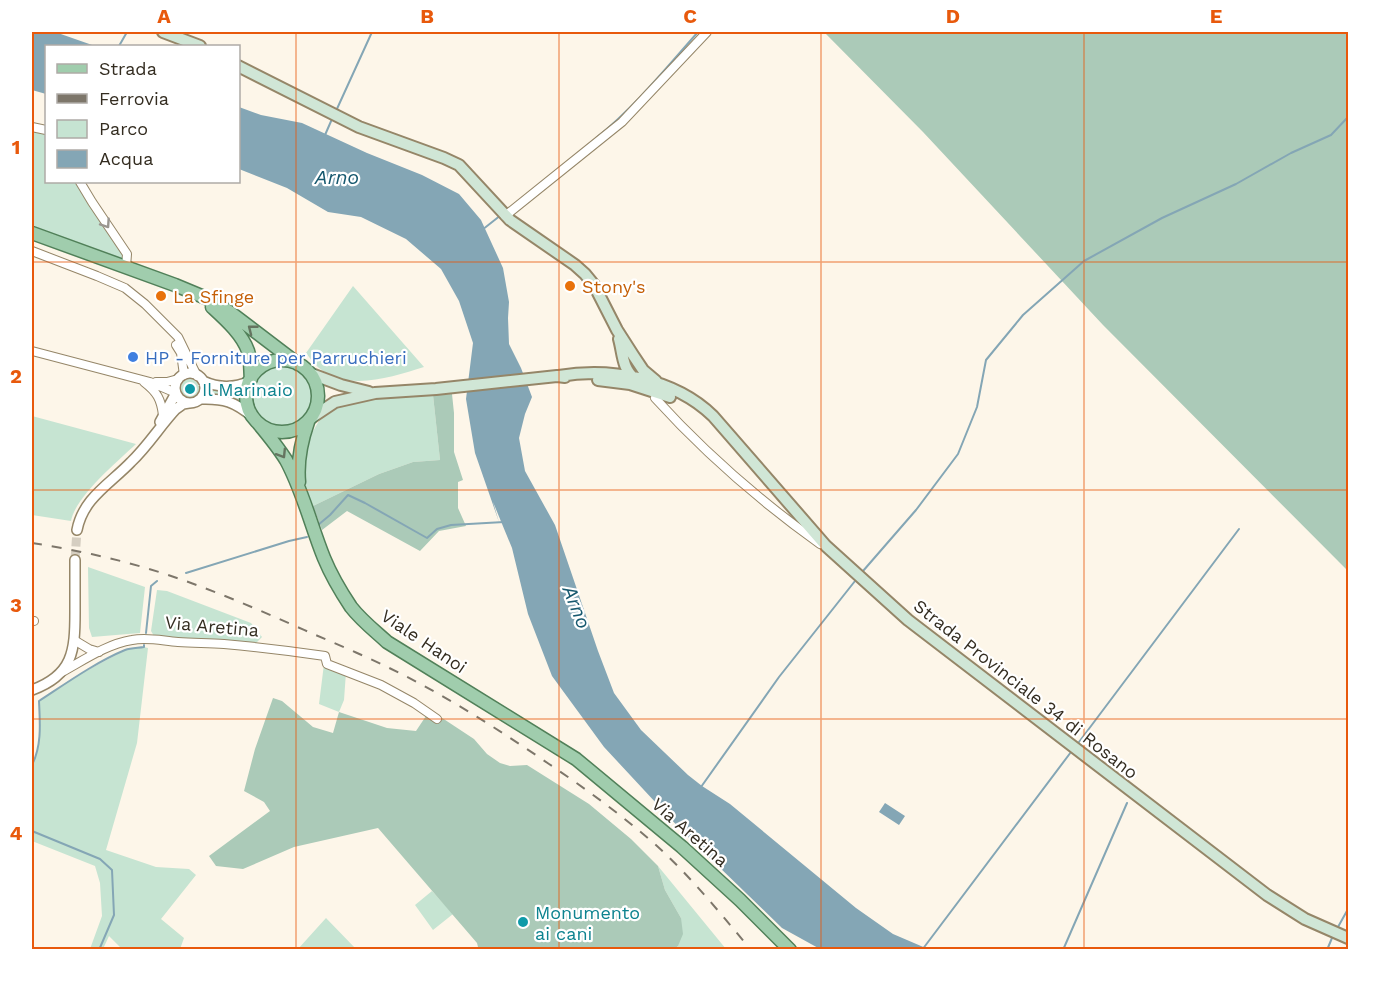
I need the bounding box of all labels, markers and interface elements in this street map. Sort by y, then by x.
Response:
text: A [157,4,171,28]
text: B [420,4,434,28]
text: C [683,4,697,28]
text: D [946,4,960,28]
text: E [1210,4,1222,28]
legend [45,45,240,183]
text: Strada [99,58,157,79]
text: Ferrovia [99,88,169,109]
text: Parco [99,118,148,139]
text: 1 [12,135,20,159]
text: Acqua [99,148,153,169]
water label: Arno [314,165,359,189]
one-way arrow [99,217,110,228]
place label: Stony's [582,276,646,297]
marker: Stony's [563,279,577,293]
place label: La Sfinge [173,286,254,307]
marker: La Sfinge [154,289,168,303]
one-way arrow [247,325,258,336]
place label: HP - Forniture per Parruchieri [145,347,407,368]
marker: HP - Forniture per Parruchieri [126,350,140,364]
text: 2 [10,364,22,388]
place label: Il Marinaio [202,379,293,400]
marker: Il Marinaio [183,382,197,396]
one-way arrow [274,448,286,458]
water label: Arno [557,581,596,632]
text: 3 [10,593,22,617]
street label: Strada Provinciale 34 di Rosano [910,595,1142,783]
street label: Viale Hanoi [377,605,471,677]
street label: Via Aretina [164,611,260,641]
street label: Via Aretina [648,793,732,871]
text: 4 [10,821,23,845]
place label: Monumento ai cani [535,902,640,944]
marker: Monumento ai cani [516,915,530,929]

